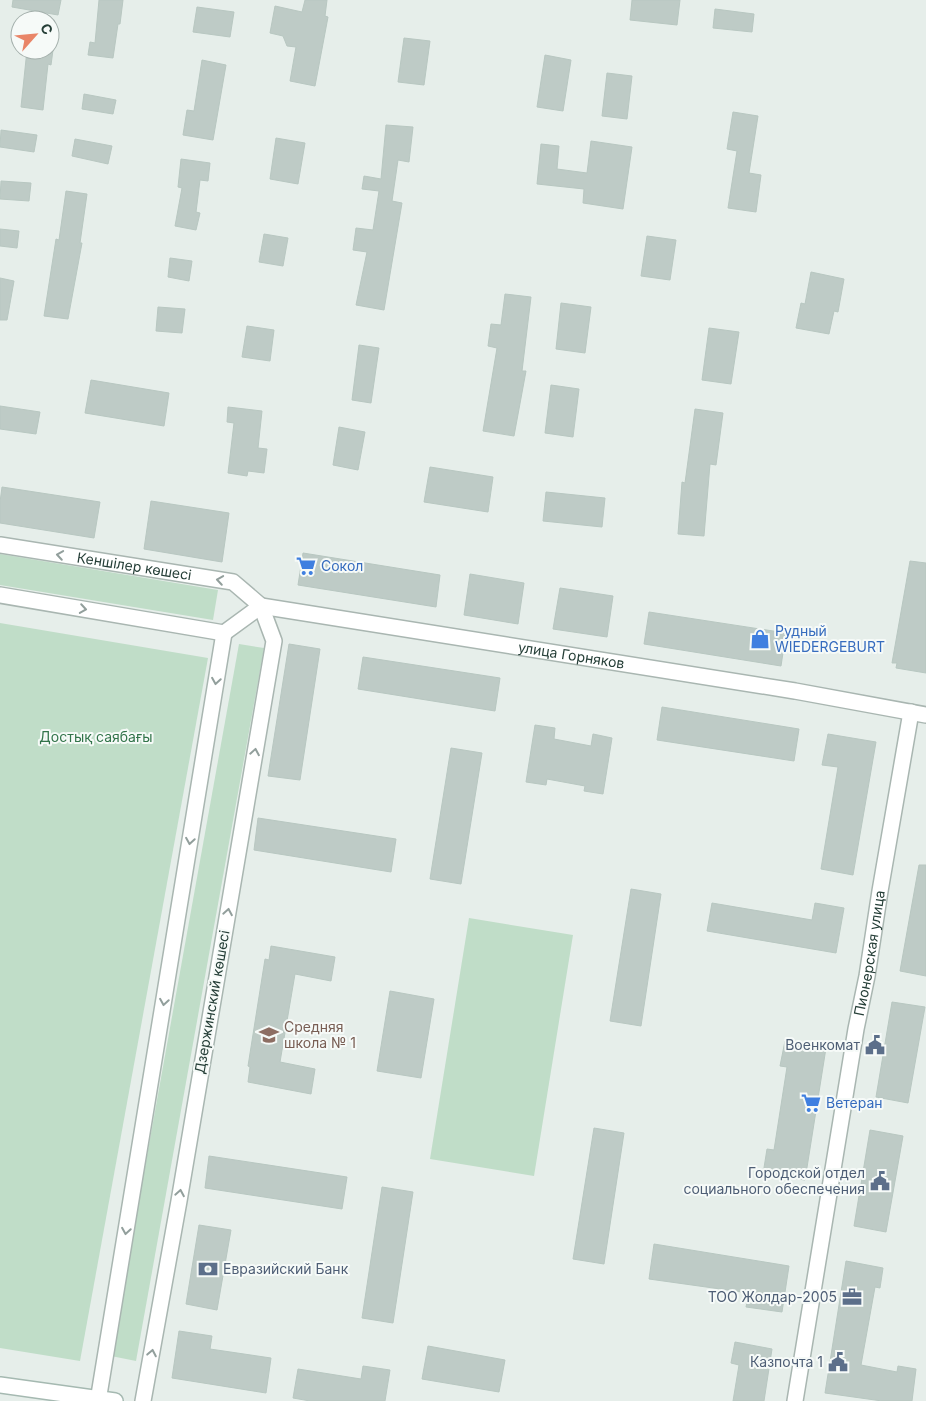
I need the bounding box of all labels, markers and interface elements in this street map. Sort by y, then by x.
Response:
north arrow [10,10,60,60]
text: С [37,20,57,37]
street label: Кеншілер көшесі [76,548,193,583]
one-way arrow [56,550,64,560]
supermarket icon: Сокол [295,555,317,577]
place label: Сокол [321,557,363,574]
one-way arrow [216,576,225,586]
one-way arrow [78,604,87,614]
place label: Рудный WIEDERGEBURT [775,622,885,655]
shop icon: Рудный WIEDERGEBURT [749,628,771,650]
street label: улица Горняков [517,638,626,672]
one-way arrow [212,676,222,685]
park label: Достық саябағы [39,728,153,745]
one-way arrow [250,748,260,756]
one-way arrow [186,837,196,846]
street label: Пионерская улица [850,889,888,1017]
one-way arrow [222,908,232,917]
street label: Дзержинский көшесі [191,929,233,1075]
one-way arrow [159,998,170,1006]
place label: Средняя школа № 1 [284,1018,356,1051]
school or university icon: Средняя школа № 1 [258,1024,280,1046]
public building icon: Военкомат [864,1034,886,1056]
place label: Военкомат [785,1036,860,1053]
supermarket icon: Ветеран [800,1092,822,1114]
place label: Ветеран [826,1094,883,1111]
place label: Городской отдел социального обеспечения [683,1164,865,1197]
public building icon: Городской отдел социального обеспечения [869,1170,891,1192]
one-way arrow [175,1189,185,1198]
one-way arrow [122,1227,132,1235]
bank icon: Евразийский Банк [197,1258,219,1280]
place label: Евразийский Банк [223,1260,349,1277]
office icon: ТОО Жолдар-2005 [841,1286,863,1308]
place label: ТОО Жолдар-2005 [708,1288,837,1305]
one-way arrow [146,1349,156,1357]
public building icon: Казпочта 1 [827,1351,849,1373]
place label: Казпочта 1 [750,1353,823,1370]

